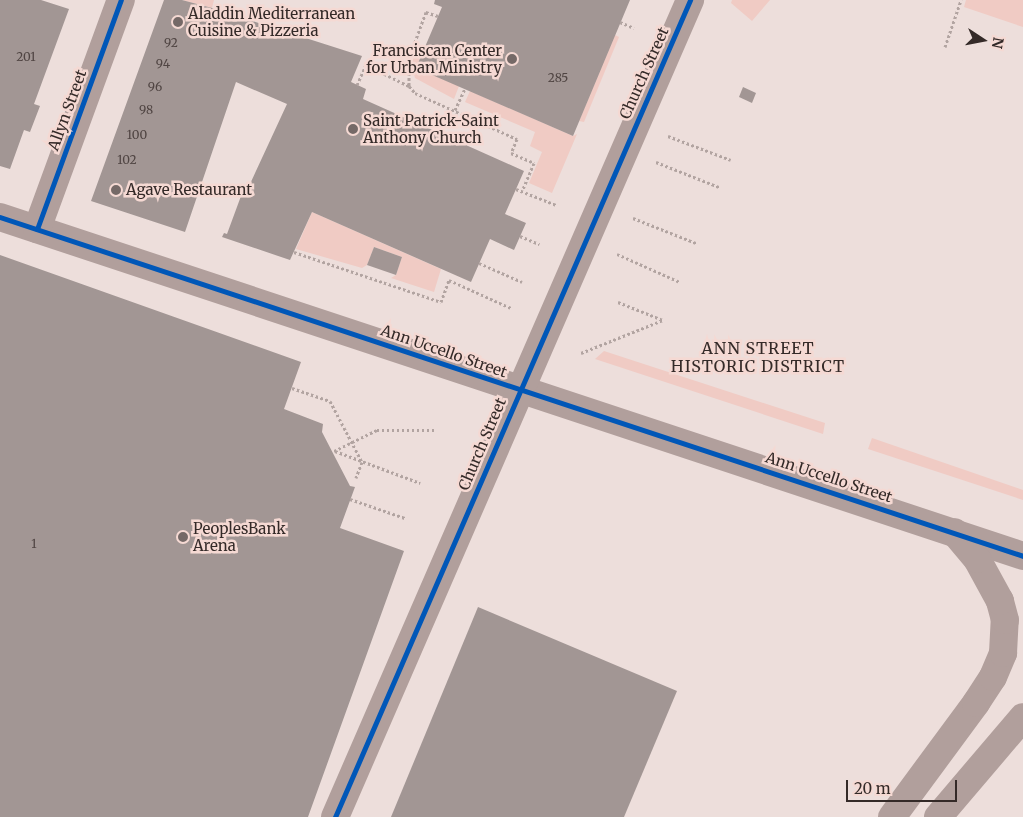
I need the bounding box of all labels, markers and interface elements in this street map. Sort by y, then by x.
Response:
place label: Aladdin Mediterranean Cuisine & Pizzeria [188,4,355,39]
north arrow [958,15,1008,65]
marker: Aladdin Mediterranean Cuisine & Pizzeria [172,16,184,28]
street label: Church Street [616,24,672,122]
house number: 92 [164,36,178,50]
text: N [988,36,1008,50]
place label: Franciscan Center for Urban Ministry [366,41,502,76]
house number: 201 [16,50,36,64]
marker: Franciscan Center for Urban Ministry [506,53,518,65]
house number: 94 [156,57,170,71]
street label: Allyn Street [44,67,90,153]
house number: 285 [548,71,568,85]
house number: 96 [148,80,162,94]
house number: 98 [139,103,153,117]
place label: Saint Patrick-Saint Anthony Church [363,111,499,146]
marker: Saint Patrick-Saint Anthony Church [347,123,359,135]
house number: 100 [127,128,147,142]
house number: 102 [117,153,137,167]
place label: Agave Restaurant [126,181,252,199]
marker: Agave Restaurant [110,184,122,196]
street label: Ann Uccello Street [379,321,509,381]
district label: ANN STREET HISTORIC DISTRICT [669,338,847,376]
street label: Church Street [454,395,510,493]
street label: Ann Uccello Street [763,448,895,506]
place label: PeoplesBank Arena [193,519,286,554]
marker: PeoplesBank Arena [177,531,189,543]
house number: 1 [31,537,37,551]
scale bar [848,770,959,802]
text: 20 m [854,779,891,798]

